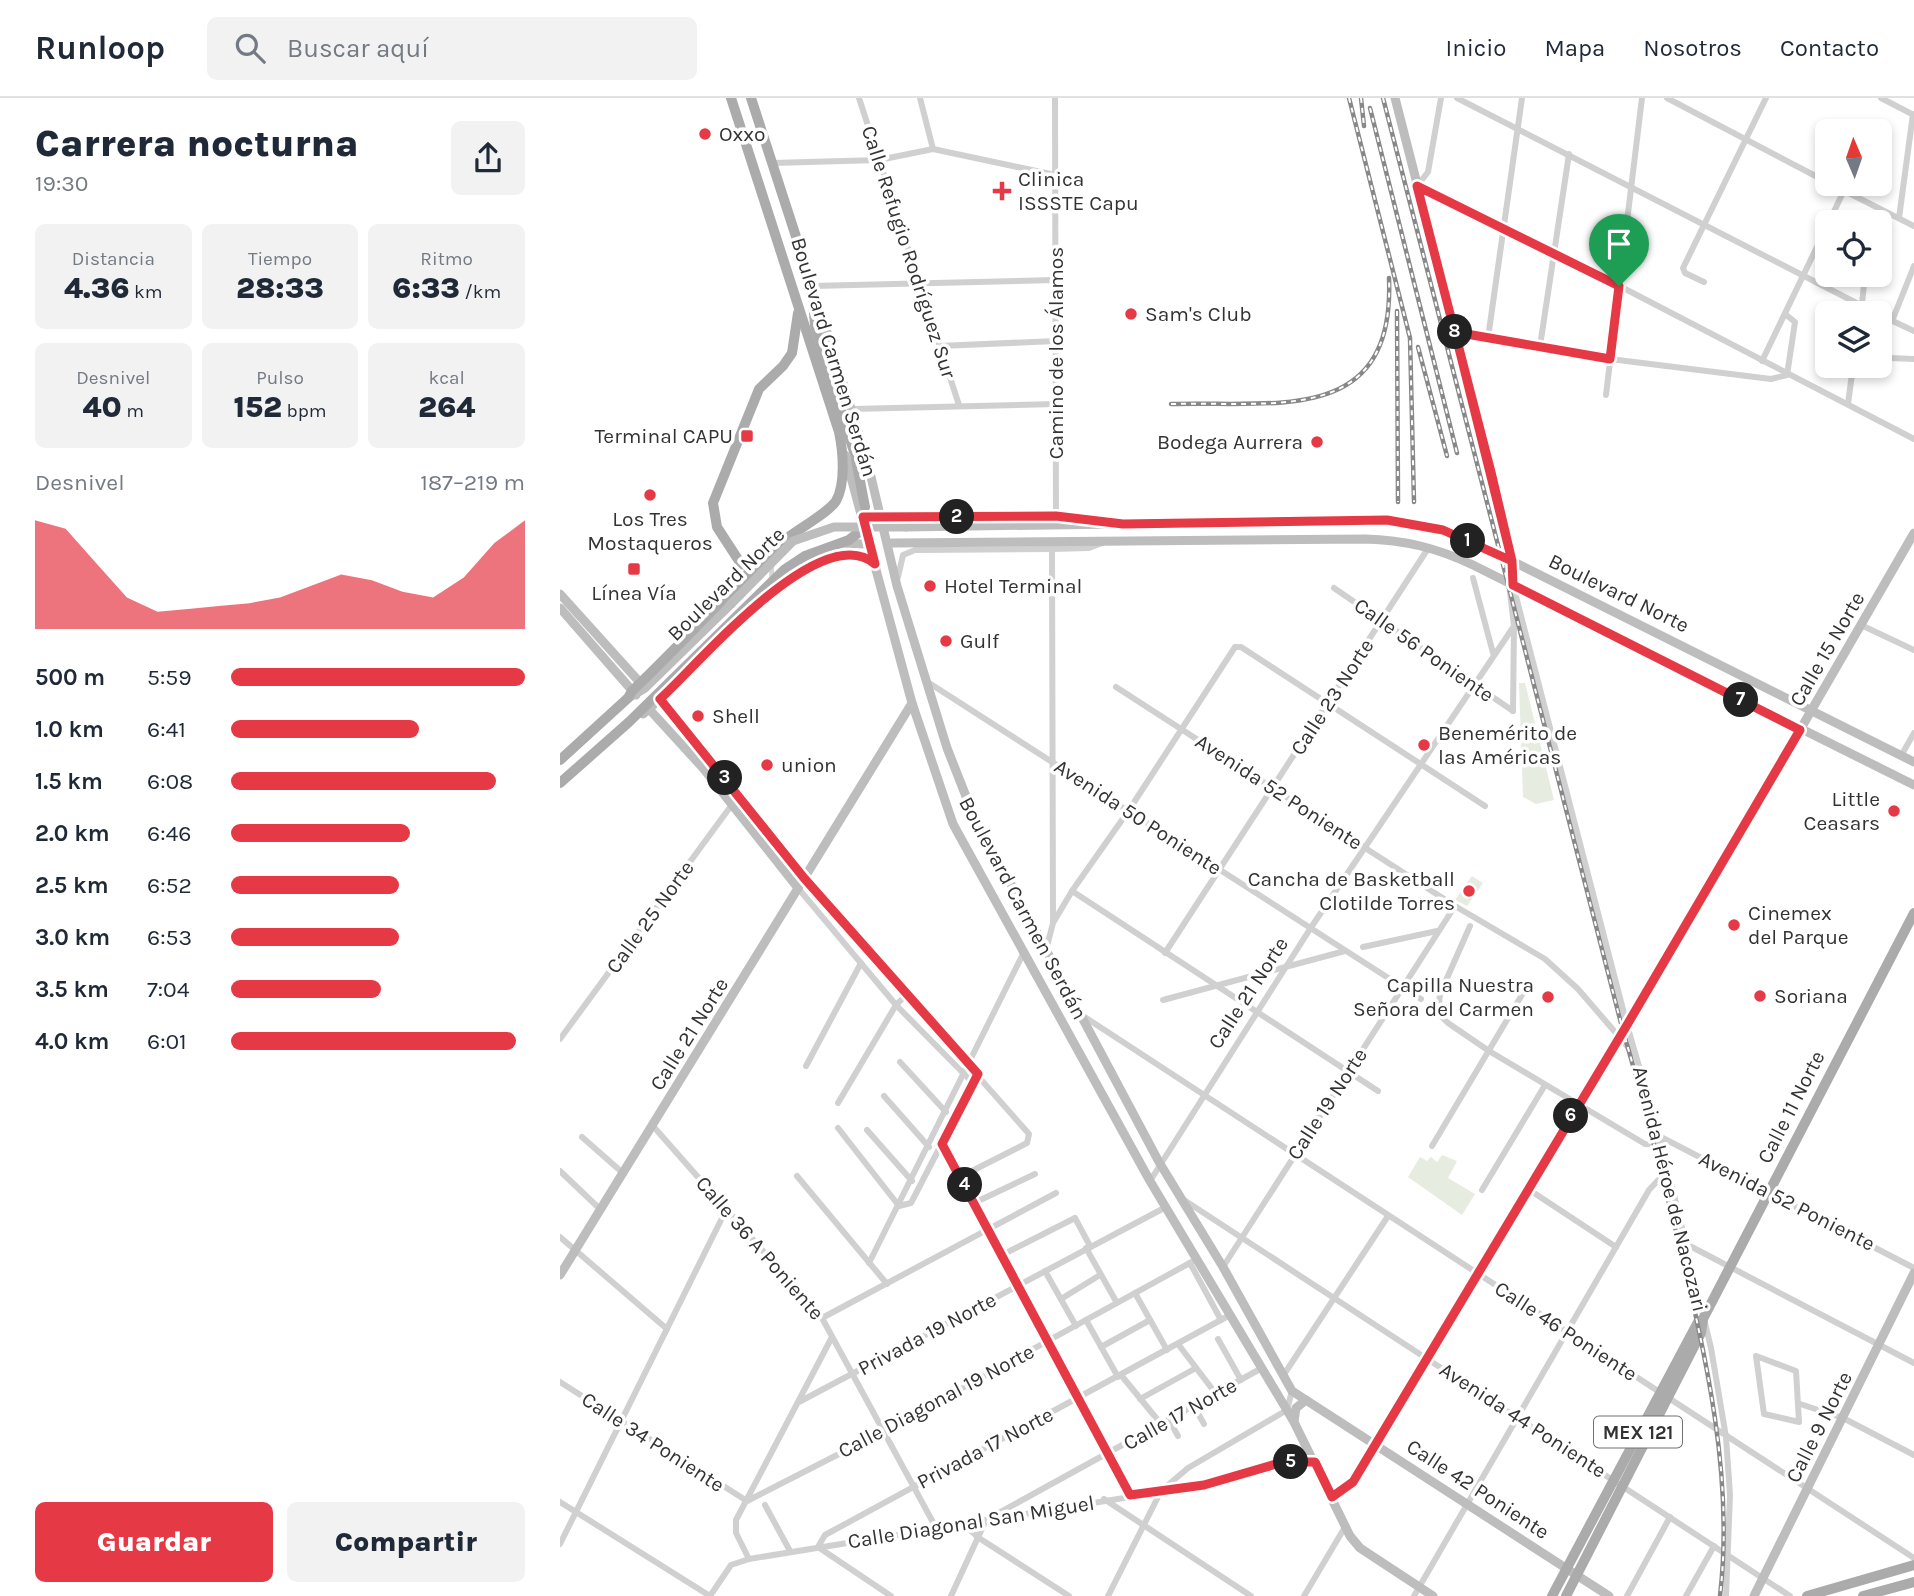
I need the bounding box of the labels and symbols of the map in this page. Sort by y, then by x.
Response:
north arrow [1815,119,1892,196]
place label: Oxxo [719,122,766,146]
street label: Calle Refugio Rodríguez Sur [857,123,961,382]
marker: Oxxo [697,126,713,142]
place label: Clinica ISSSTE Capu [1018,167,1139,215]
marker: Clinica ISSSTE Capu [992,181,1012,201]
pin [1589,214,1649,286]
street label: Boulevard Carmen Serdán [786,234,882,480]
street label: Camino de los Álamos [1044,247,1068,459]
place label: Sam's Club [1145,302,1252,326]
marker: Sam's Club [1123,306,1139,322]
pin: 8 [1438,314,1472,350]
place label: Terminal CAPU [594,424,733,448]
marker: Terminal CAPU [739,428,755,444]
place label: Bodega Aurrera [1157,430,1303,454]
marker: Bodega Aurrera [1309,434,1325,450]
marker: Los Tres Mostaqueros [642,487,658,503]
pin: 2 [940,500,974,534]
place label: Los Tres Mostaqueros [587,507,713,555]
street label: Boulevard Norte [663,522,789,646]
pin: 1 [1450,524,1486,558]
street label: Boulevard Norte [1545,549,1693,637]
marker: Línea Vía [626,561,642,577]
place label: Hotel Terminal [944,574,1082,598]
marker: Hotel Terminal [922,578,938,594]
place label: Línea Vía [591,581,677,605]
street label: Calle 15 Norte [1785,588,1869,710]
street label: Calle 56 Poniente [1350,593,1498,707]
place label: Gulf [960,629,1000,653]
marker: Gulf [938,633,954,649]
street label: Calle 23 Norte [1286,634,1378,760]
pin: 7 [1724,682,1758,718]
place label: Shell [712,704,760,728]
marker: Shell [690,708,706,724]
place label: Benemérito de las Américas [1438,721,1577,769]
street label: Avenida 52 Poniente [1191,729,1367,855]
marker: Benemérito de las Américas [1416,737,1432,753]
place label: union [781,753,837,777]
street label: Avenida 50 Poniente [1050,754,1226,880]
marker: union [759,757,775,773]
pin: 3 [708,760,742,796]
place label: Little Ceasars [1804,787,1880,835]
street label: Boulevard Carmen Serdán [954,792,1092,1024]
marker: Little Ceasars [1886,803,1902,819]
street label: Calle 25 Norte [601,856,699,978]
place label: Cancha de Basketball Clotilde Torres [1248,867,1455,915]
marker: Cancha de Basketball Clotilde Torres [1461,883,1477,899]
place label: Cinemex del Parque [1748,901,1849,949]
marker: Cinemex del Parque [1726,917,1742,933]
street label: Calle 21 Norte [1203,933,1293,1053]
street label: Calle 21 Norte [645,973,733,1095]
place label: Capilla Nuestra Señora del Carmen [1353,973,1534,1021]
place label: Soriana [1774,984,1848,1008]
marker: Soriana [1752,988,1768,1004]
marker: Capilla Nuestra Señora del Carmen [1540,989,1556,1005]
street label: Calle 19 Norte [1282,1044,1372,1164]
street label: Calle 11 Norte [1752,1047,1830,1167]
street label: Avenida Héroe de Nacozari [1628,1064,1712,1314]
pin: 6 [1553,1098,1588,1134]
street label: Avenida 52 Poniente [1695,1146,1879,1256]
pin: 4 [948,1168,982,1202]
street label: Calle 36 A Poniente [691,1171,829,1325]
street label: Calle 46 Poniente [1490,1276,1642,1386]
street label: Privada 19 Norte [854,1288,1000,1380]
street label: Calle Diagonal 19 Norte [834,1339,1038,1463]
street label: Avenida 44 Poniente [1435,1357,1611,1483]
street label: Calle 9 Norte [1781,1368,1857,1486]
street label: Calle 17 Norte [1119,1373,1241,1455]
street label: Calle 34 Poniente [577,1387,729,1497]
street label: Privada 17 Norte [913,1402,1057,1494]
road number: MEX 121 [1594,1416,1682,1448]
street label: Calle 42 Poniente [1402,1434,1554,1544]
pin: 5 [1274,1444,1308,1480]
street label: Calle Diagonal San Miguel [846,1491,1096,1553]

